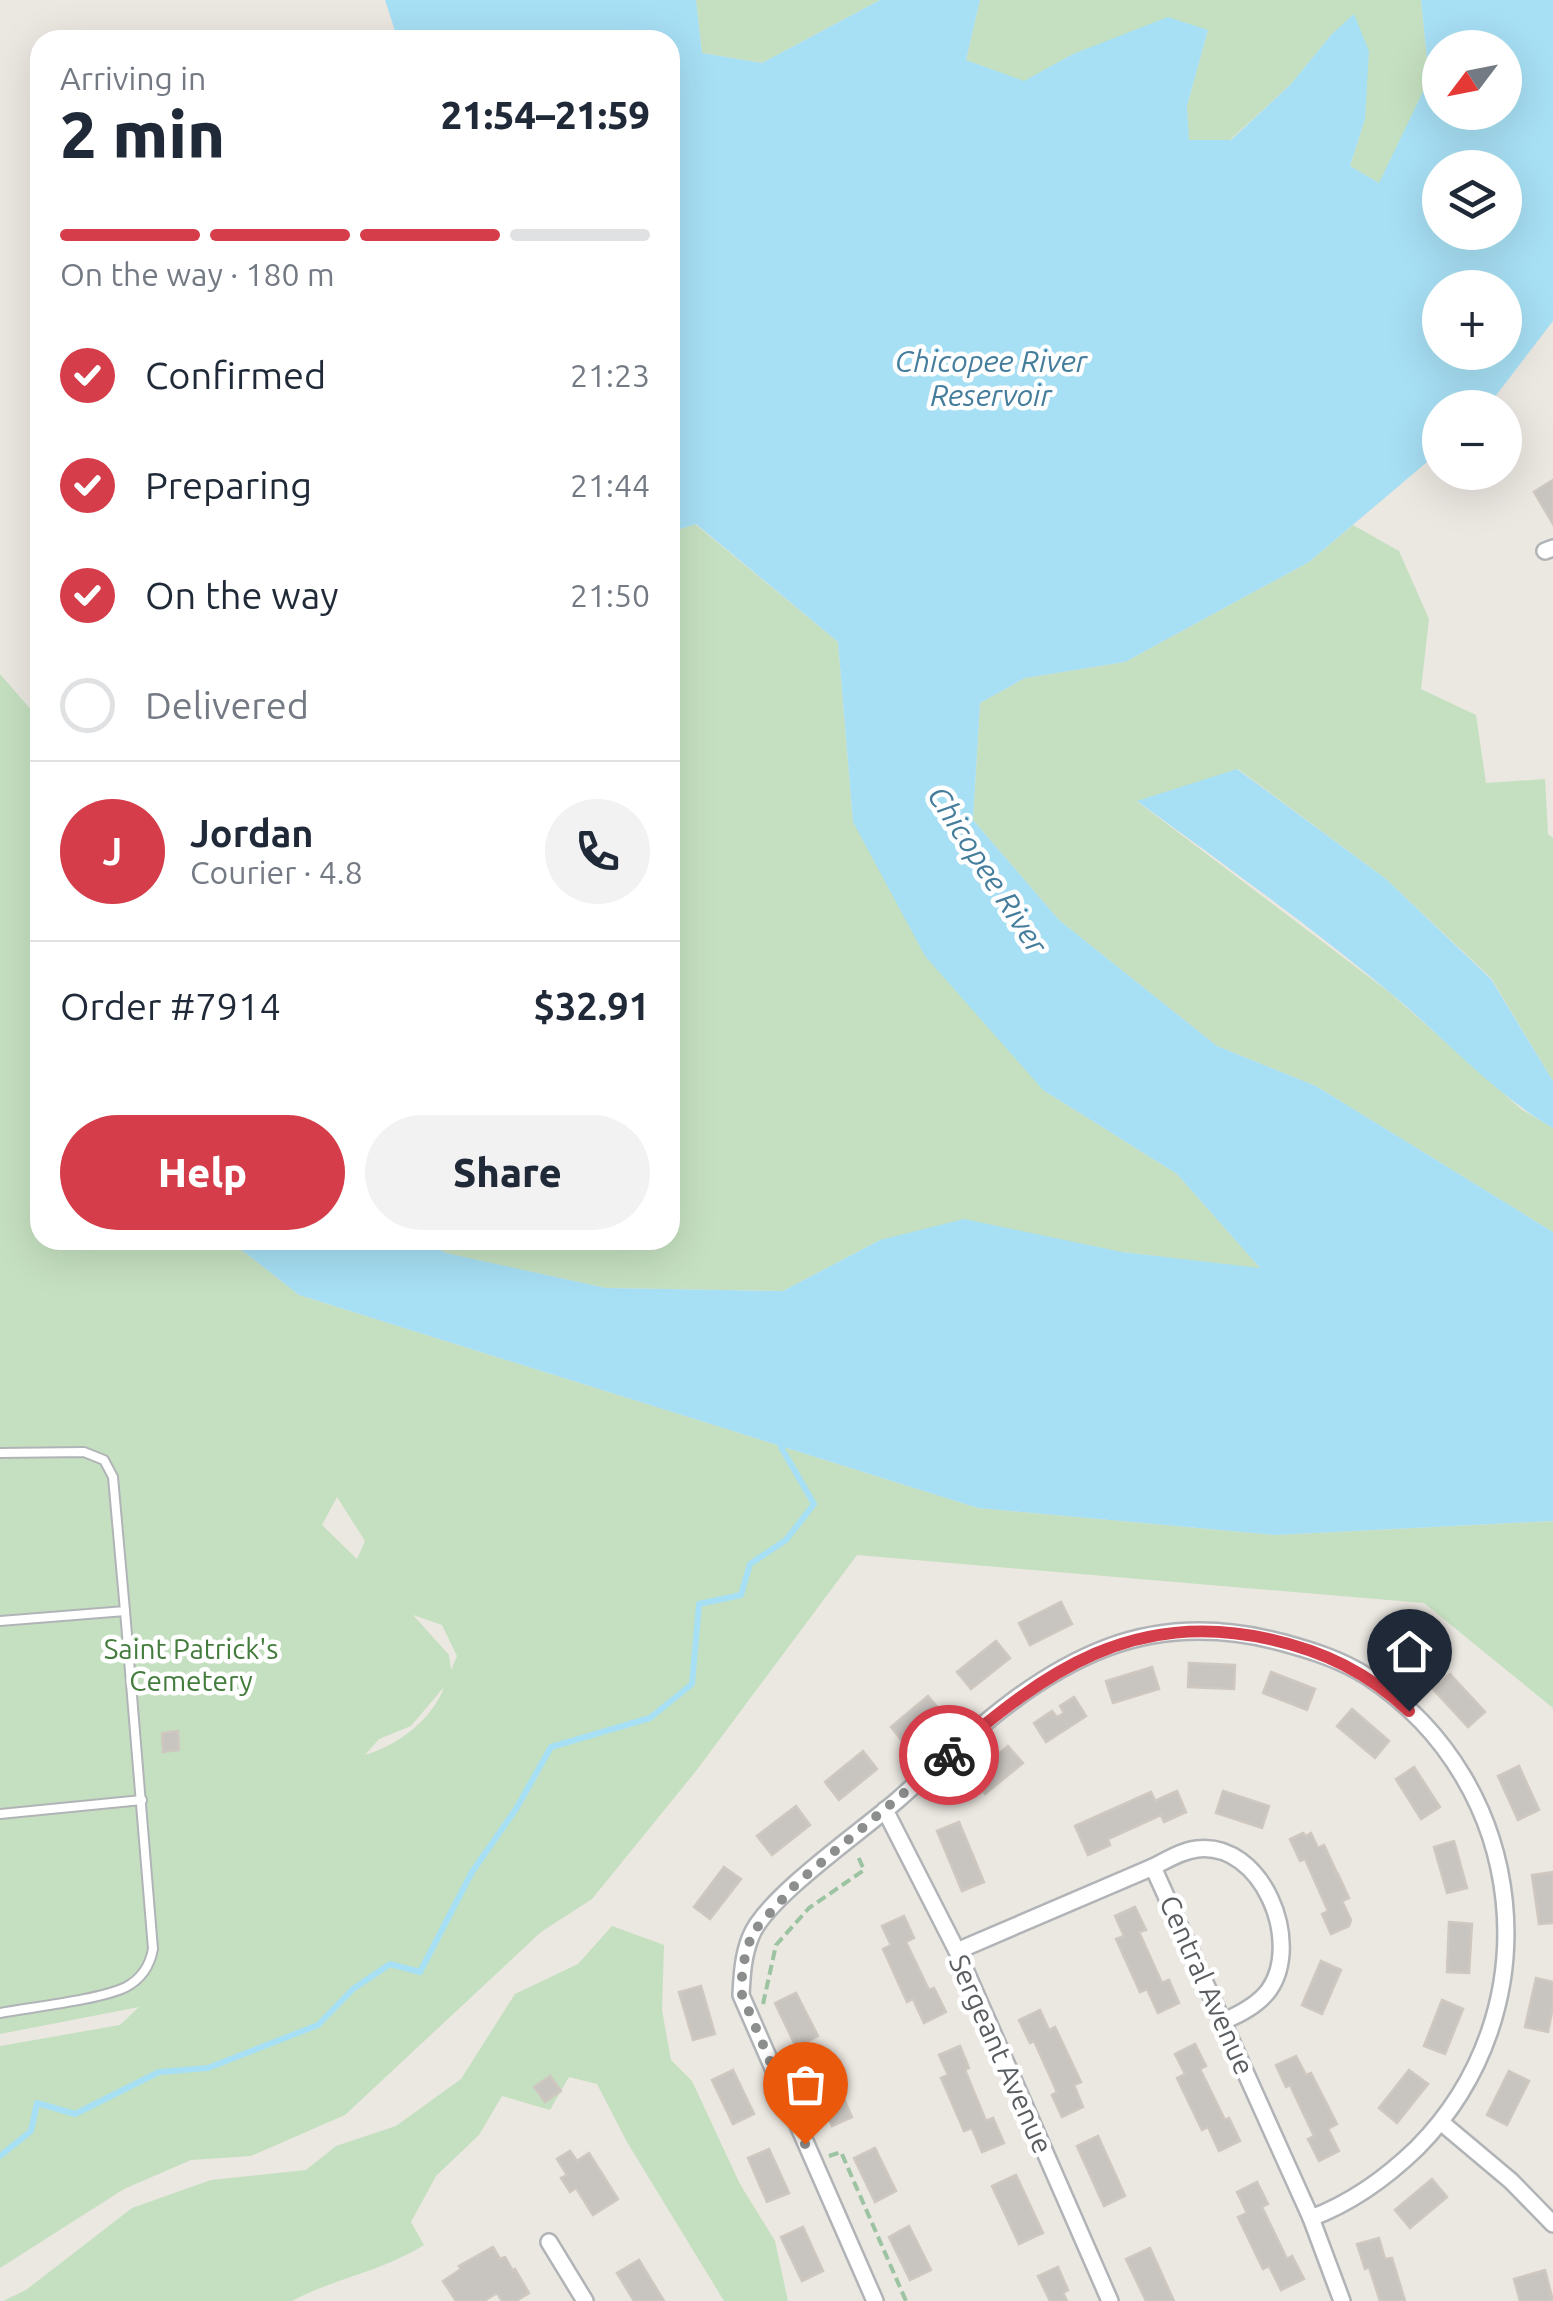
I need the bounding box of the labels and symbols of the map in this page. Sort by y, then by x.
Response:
north arrow [1422,30,1522,130]
water label: Chicopee River Reservoir [895,344,1089,412]
water label: Chicopee River [921,779,1055,961]
pin [1367,1609,1452,1712]
park label: Saint Patrick's Cemetery [104,1633,278,1696]
courier [899,1705,999,1805]
street label: Central Avenue [1154,1890,1261,2079]
street label: Sergeant Avenue [944,1950,1059,2158]
pin [763,2042,848,2145]

